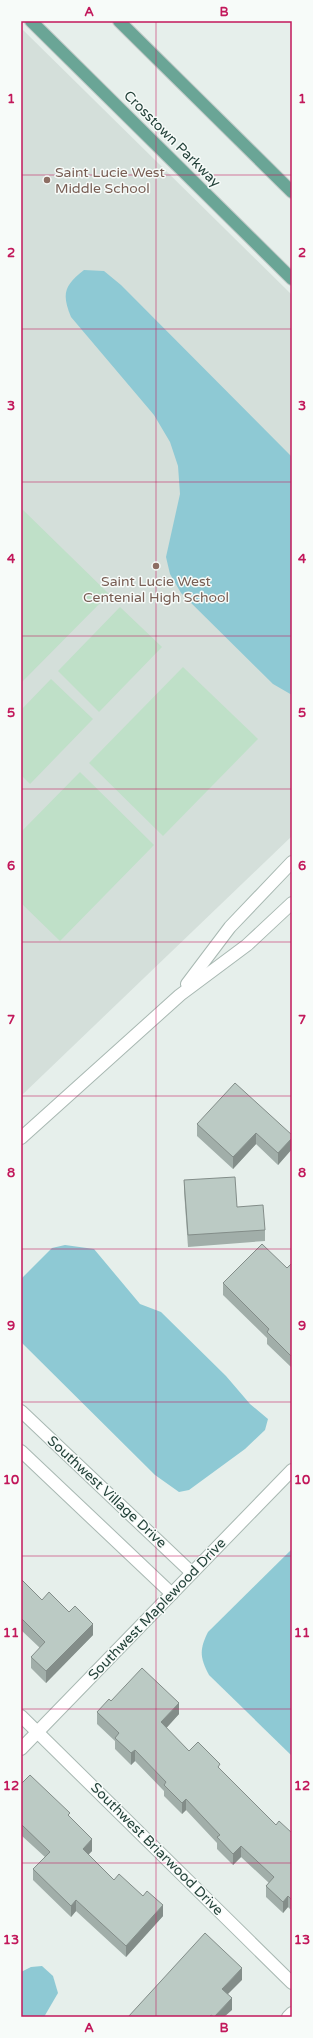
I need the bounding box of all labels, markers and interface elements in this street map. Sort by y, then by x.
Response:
text: A [84,4,94,20]
text: B [219,4,229,20]
street label: Crosstown Parkway [120,87,224,191]
text: 1 [7,91,15,107]
text: 1 [298,91,306,107]
place label: Saint Lucie West Middle School [55,164,166,197]
marker: Saint Lucie West Middle School [42,175,52,185]
text: 2 [7,245,15,261]
text: 2 [298,245,306,261]
text: 3 [7,398,15,414]
text: 3 [298,398,306,414]
text: 4 [7,551,16,567]
text: 4 [298,551,307,567]
marker: Saint Lucie West Centenial High School [151,561,161,571]
place label: Saint Lucie West Centenial High School [83,573,229,606]
text: 5 [7,705,15,721]
text: 5 [298,705,306,721]
text: 6 [7,858,15,874]
text: 6 [298,858,306,874]
text: 7 [7,1012,15,1028]
text: 7 [298,1012,306,1028]
text: 8 [7,1165,15,1181]
text: 8 [298,1165,306,1181]
text: 9 [7,1318,15,1334]
text: 9 [298,1318,306,1334]
street label: Southwest Village Drive [44,1432,170,1552]
text: 10 [3,1472,19,1488]
text: 10 [294,1472,310,1488]
street label: Southwest Maplewood Drive [85,1535,229,1683]
text: 11 [3,1625,19,1641]
text: 11 [294,1625,310,1641]
text: 12 [3,1778,19,1794]
text: 12 [294,1778,310,1794]
street label: Southwest Briarwood Drive [87,1779,227,1919]
text: 13 [3,1932,19,1948]
text: 13 [294,1932,310,1948]
text: A [84,2020,94,2036]
text: B [219,2020,229,2036]

